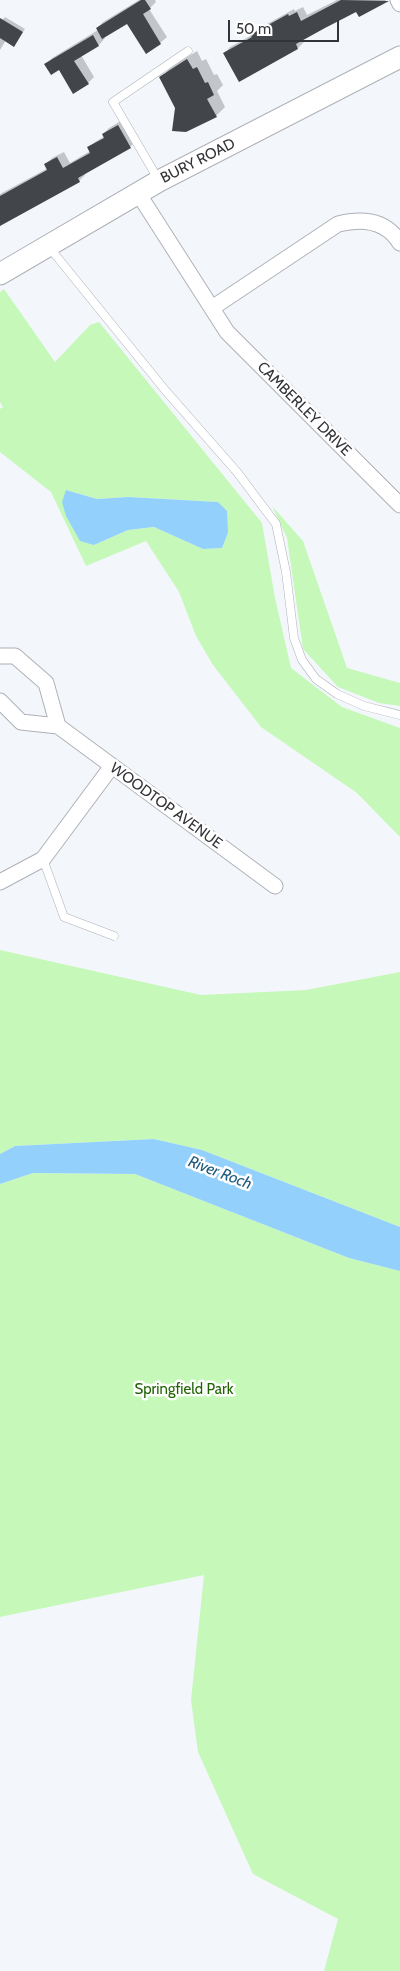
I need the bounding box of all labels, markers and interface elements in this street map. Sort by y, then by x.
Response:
scale bar [230,10,341,42]
text: 50 m [236,20,271,38]
street label: BURY ROAD [158,135,238,187]
street label: CAMBERLEY DRIVE [253,358,355,460]
street label: WOODTOP AVENUE [106,759,226,853]
water label: River Roch [185,1152,255,1194]
park label: Springfield Park [135,1381,233,1399]

